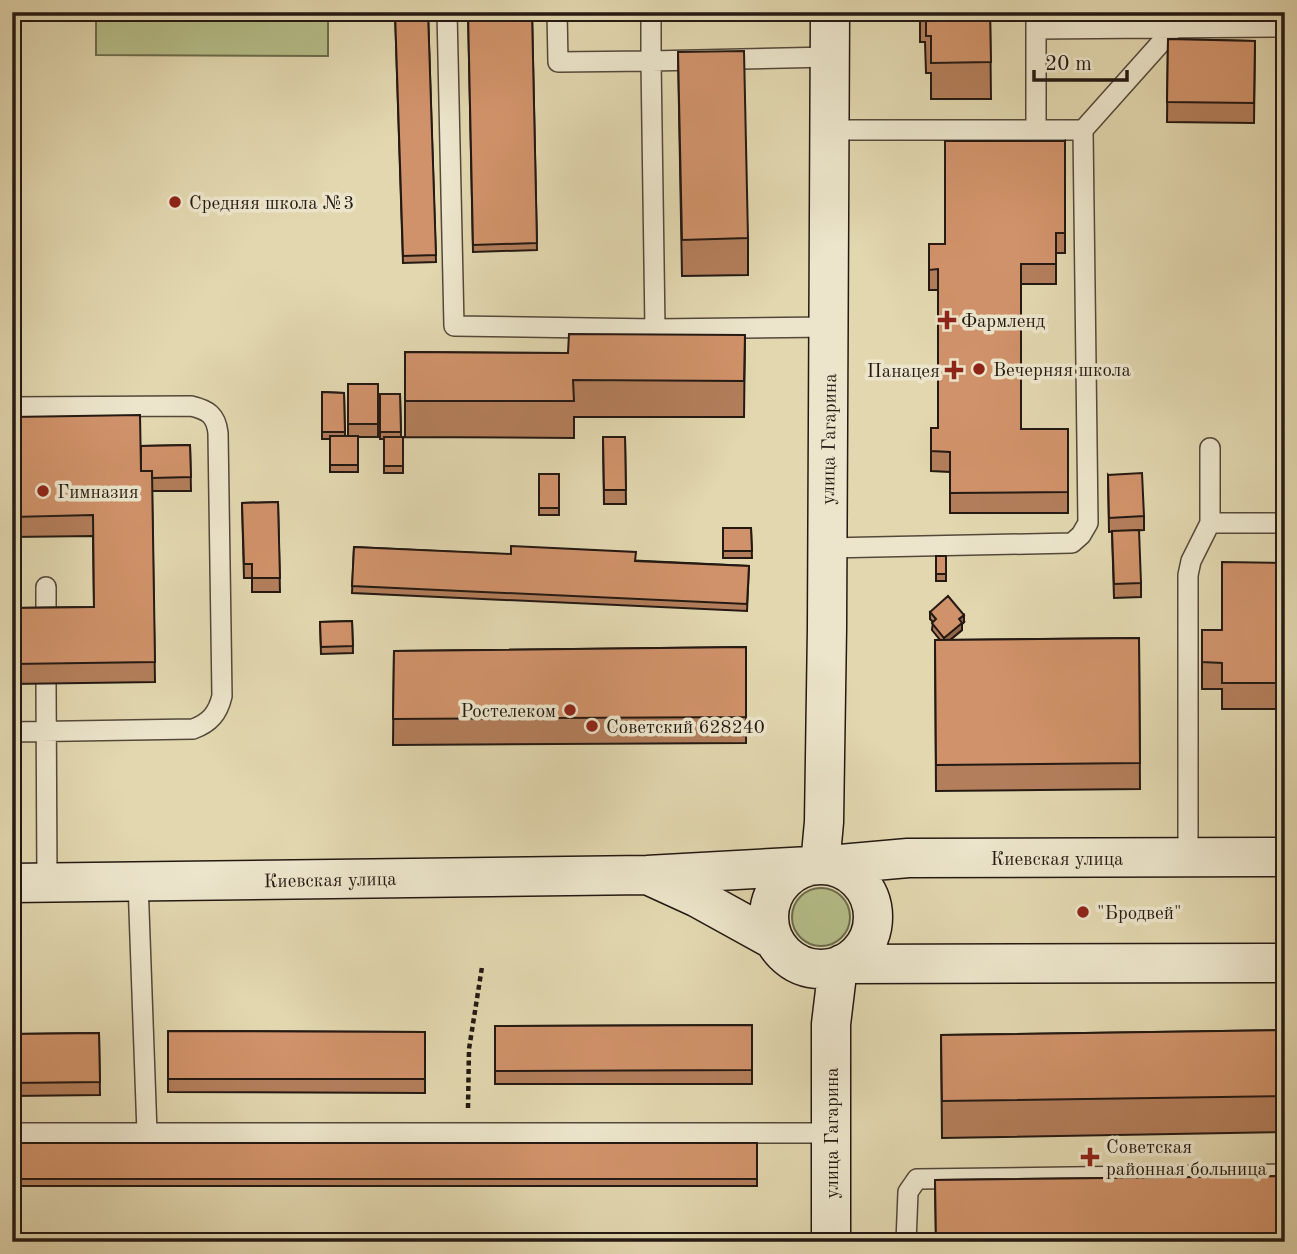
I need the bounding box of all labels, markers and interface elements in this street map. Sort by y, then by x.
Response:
scale bar [1034,38,1127,82]
text: 20 m [1045,54,1092,75]
marker: Средняя школа №3 [167,194,183,210]
place label: Средняя школа №3 [189,195,354,214]
marker: Фармленд [939,312,955,328]
place label: Фармленд [961,313,1046,332]
marker: Вечерняя школа [971,361,987,377]
marker: Панацея [946,362,962,378]
place label: Вечерняя школа [993,362,1131,381]
place label: Панацея [867,363,940,382]
street label: улица Гагарина [820,373,841,505]
marker: Гимназия [35,483,51,499]
place label: Гимназия [57,484,139,503]
marker: Ростелеком [562,702,578,718]
place label: Ростелеком [461,703,556,722]
marker: Советский 628240 [584,718,600,734]
place label: Советский 628240 [606,719,765,738]
street label: Киевская улица [991,851,1124,870]
street label: Киевская улица [263,871,397,892]
marker: "Бродвей" [1075,904,1091,920]
place label: "Бродвей" [1097,905,1182,924]
street label: улица Гагарина [824,1067,843,1199]
place label: Советская районная больница [1106,1139,1268,1180]
marker: Советская районная больница [1080,1147,1100,1167]

